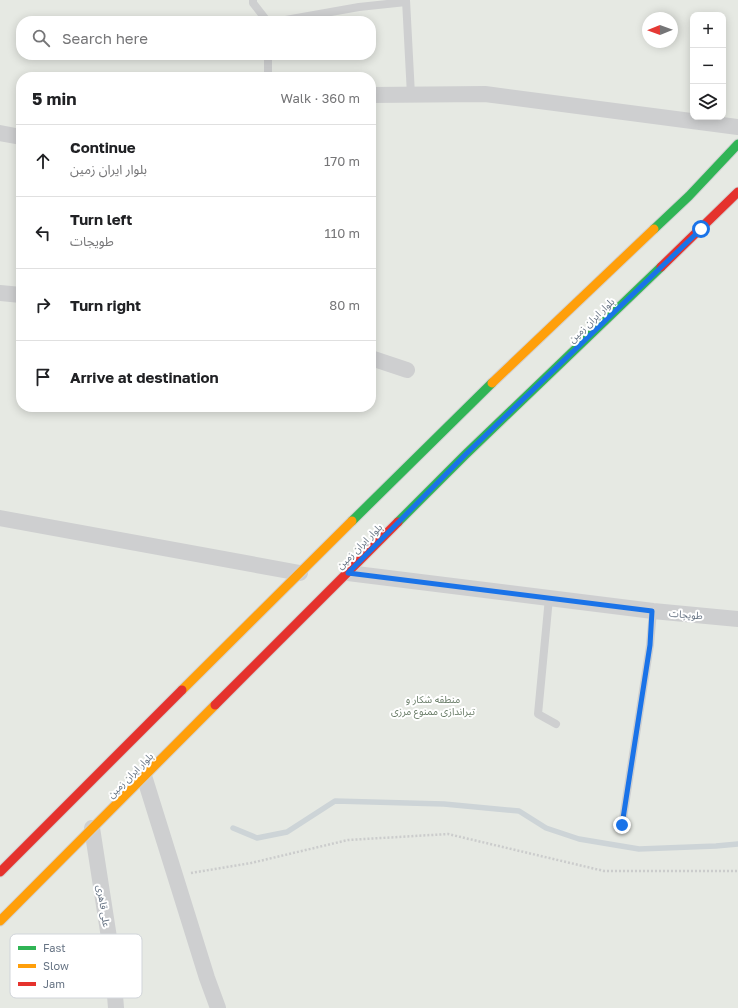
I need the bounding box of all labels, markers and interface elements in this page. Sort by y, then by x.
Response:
north arrow [642,12,678,48]
map controls [690,12,726,120]
button: + [690,12,726,48]
search box [16,16,376,60]
icon: search [30,27,52,49]
text: Search here [62,29,148,47]
button: − [690,48,726,84]
button: layers [690,84,726,120]
text: 5 min [32,88,76,109]
text: Walk · 360 m [281,90,360,106]
text: Continue [70,138,136,156]
icon: ahead [32,150,54,172]
text: 170 m [324,153,360,169]
text: بلوار ایران زمین [70,161,147,177]
text: Turn left [70,210,132,228]
route start [692,220,710,238]
icon: left [32,222,54,244]
text: 110 m [325,225,360,241]
text: طویجات [70,233,114,249]
icon: right [32,294,54,316]
street label: بلوار ایران زمین [565,295,617,346]
text: Turn right [70,296,141,314]
text: 80 m [329,297,360,313]
icon: arrive [32,366,54,388]
text: Arrive at destination [70,368,219,386]
street label: بلوار ایران زمین [334,521,385,572]
street label: طویجات [669,607,704,622]
park label: منطقه شکار و تیراندازی ممنوع مرزی [391,693,475,719]
street label: بلوار ایران زمین [105,750,156,801]
route end [613,816,631,834]
street label: علی قاهری [94,884,113,928]
legend [10,934,142,998]
text: Fast [43,941,66,954]
text: Slow [43,959,69,972]
text: Jam [43,977,65,990]

